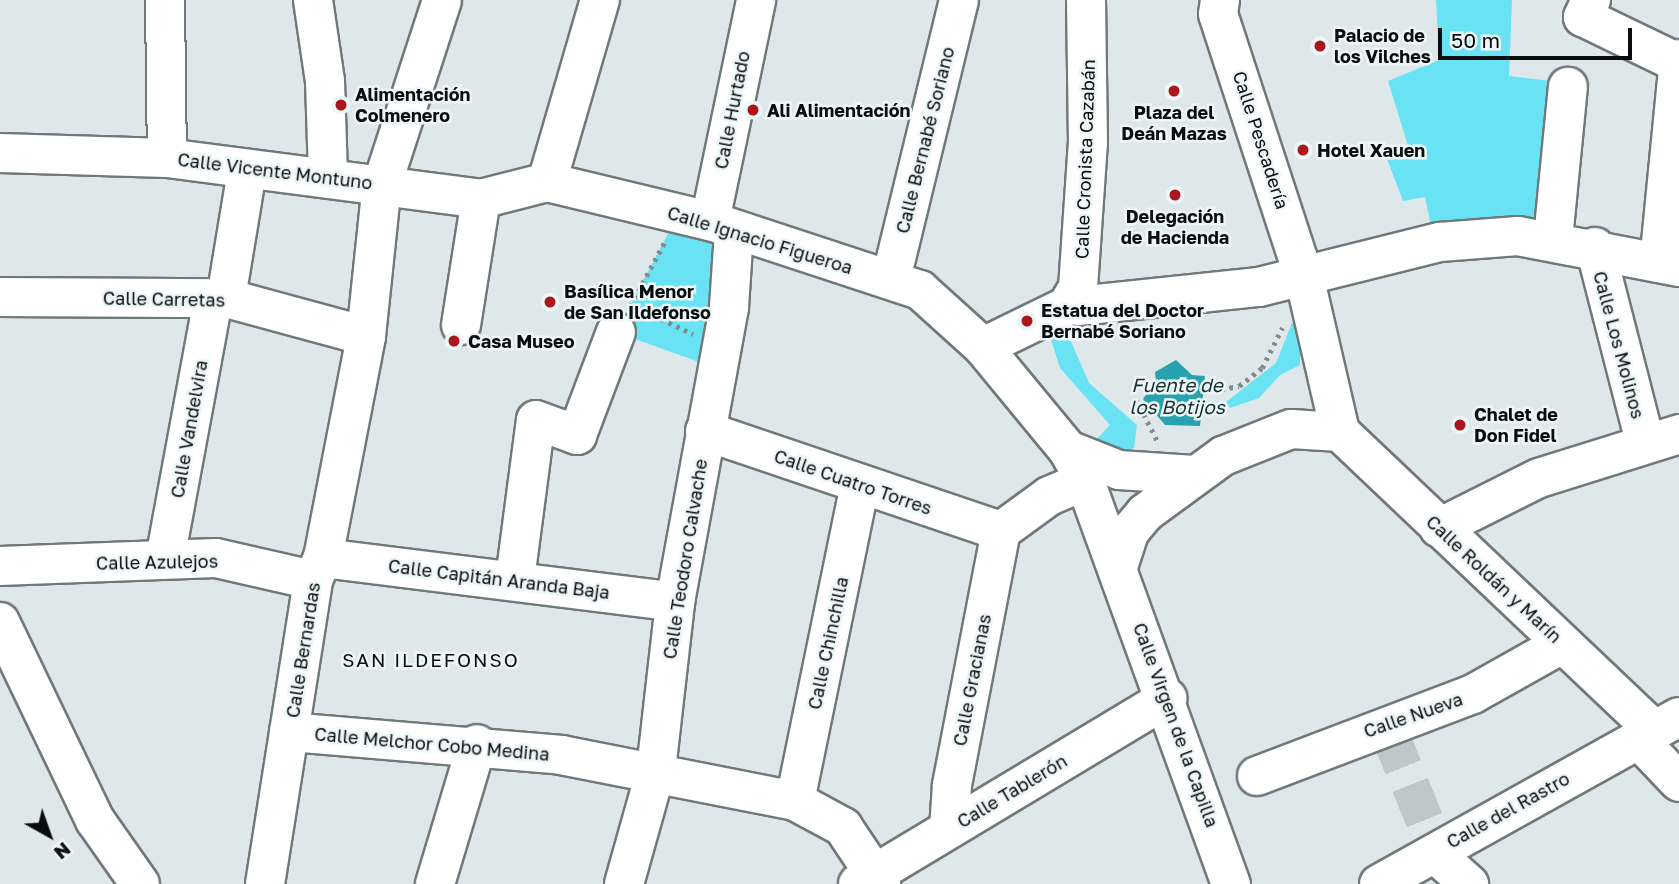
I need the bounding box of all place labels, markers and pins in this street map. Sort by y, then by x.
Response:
place label: Palacio de los Vilches [1334,25,1431,68]
marker: Palacio de los Vilches [1312,38,1328,54]
marker: Plaza del Deán Mazas [1166,83,1182,99]
place label: Alimentación Colmenero [355,84,470,126]
marker: Alimentación Colmenero [333,97,349,113]
place label: Ali Alimentación [767,99,910,121]
marker: Ali Alimentación [745,102,761,118]
place label: Plaza del Deán Mazas [1121,102,1227,144]
place label: Hotel Xauen [1317,139,1425,161]
marker: Hotel Xauen [1295,142,1311,158]
marker: Delegación de Hacienda [1167,187,1183,203]
place label: Delegación de Hacienda [1121,206,1229,248]
place label: Basílica Menor de San Ildefonso [564,281,711,324]
marker: Basílica Menor de San Ildefonso [542,294,558,310]
place label: Estatua del Doctor Bernabé Soriano [1041,300,1204,342]
marker: Estatua del Doctor Bernabé Soriano [1019,313,1035,329]
place label: Casa Museo [468,330,574,352]
marker: Casa Museo [446,333,462,349]
place label: Chalet de Don Fidel [1474,404,1558,446]
marker: Chalet de Don Fidel [1452,417,1468,433]

